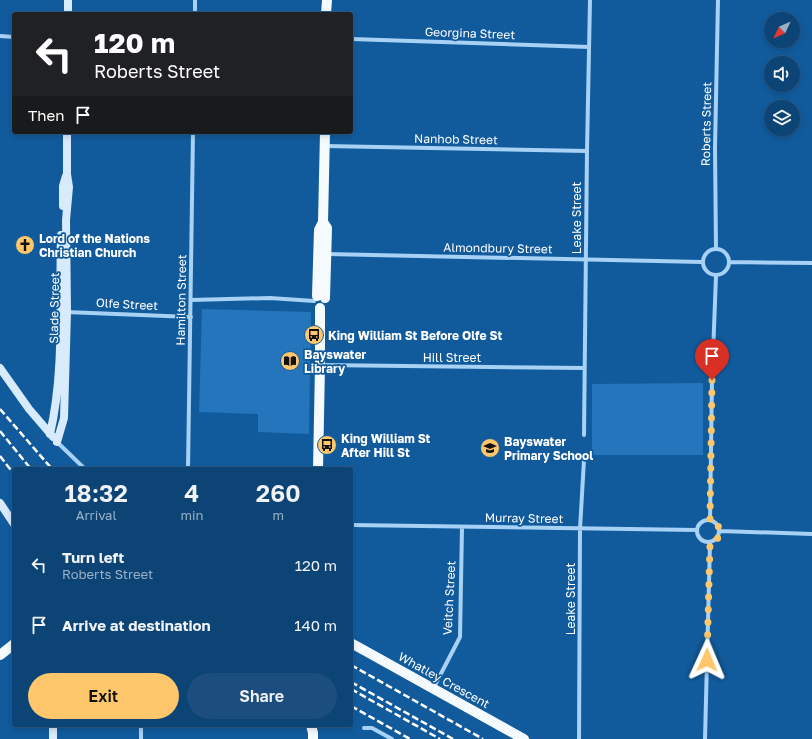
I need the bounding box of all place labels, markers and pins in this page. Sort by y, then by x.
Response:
place label: Lord of the Nations Christian Church [39,231,150,260]
church icon: Lord of the Nations Christian Church [14,234,36,256]
bus stop icon: King William St Before Olfe St [303,324,325,346]
place label: King William St Before Olfe St [328,328,502,343]
pin [695,339,729,380]
place label: Bayswater Library [304,347,366,376]
library icon: Bayswater Library [279,350,301,372]
place label: King William St After Hill St [341,431,431,460]
bus stop icon: King William St After Hill St [316,434,338,456]
place label: Bayswater Primary School [504,434,593,463]
school or university icon: Bayswater Primary School [479,437,501,459]

